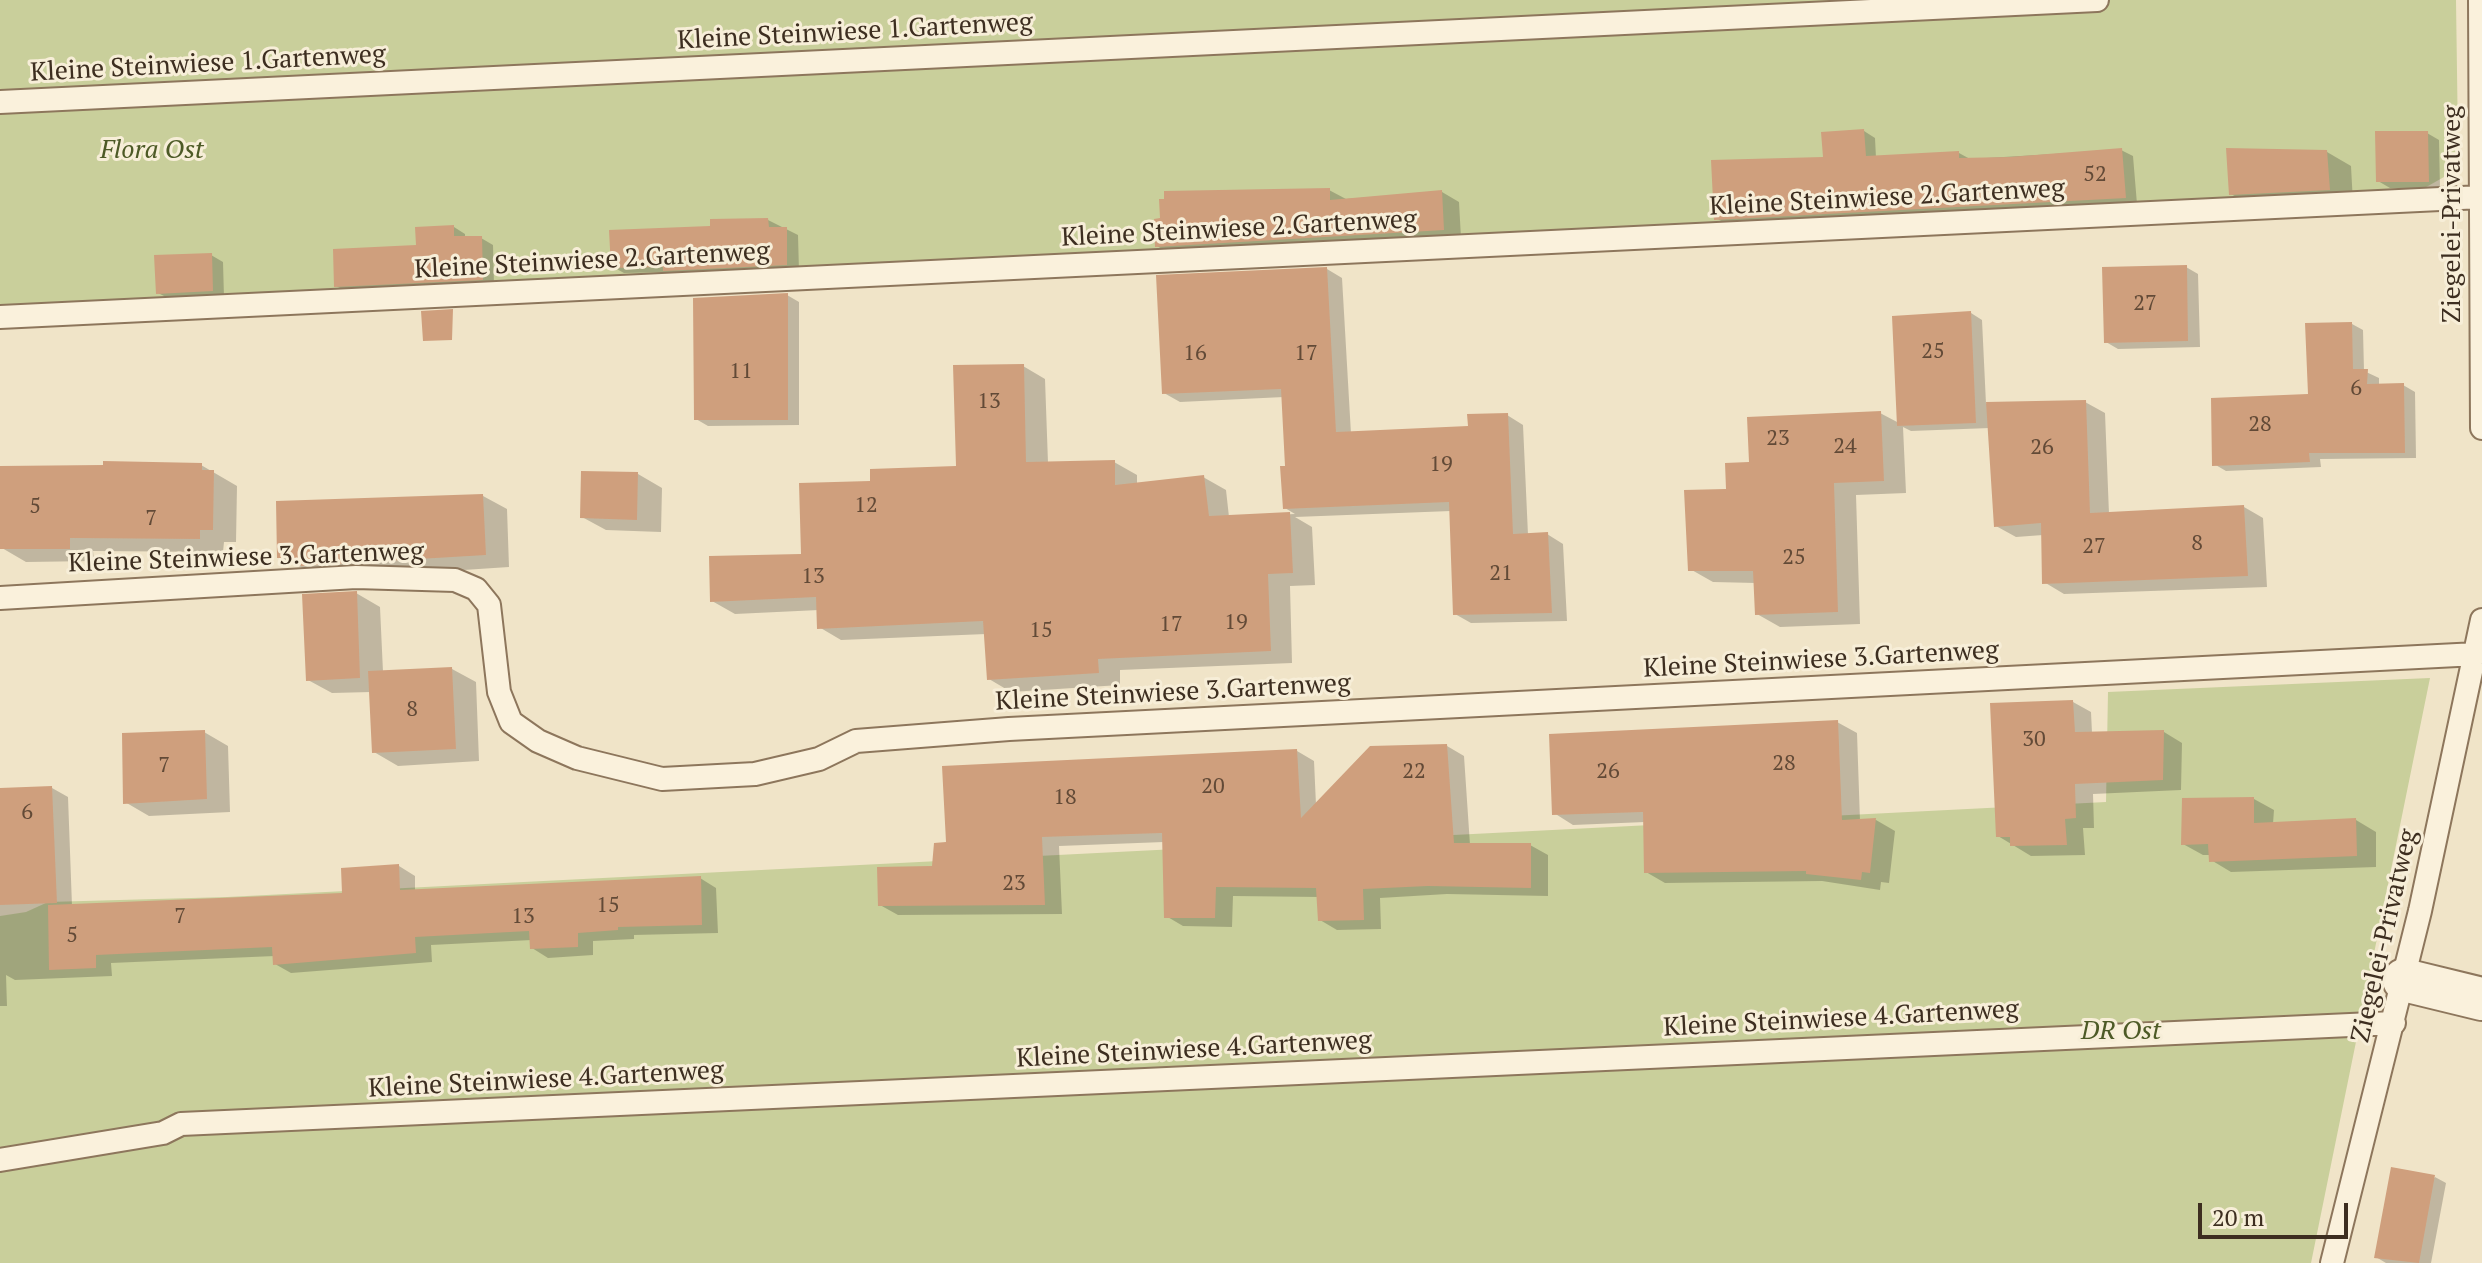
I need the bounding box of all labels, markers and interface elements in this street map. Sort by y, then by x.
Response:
street label: Kleine Steinwiese 1.Gartenweg [677,7,1033,57]
street label: Kleine Steinwiese 1.Gartenweg [30,39,386,89]
street label: Ziegelei-Privatweg [2437,105,2469,323]
park label: Flora Ost [100,135,204,167]
house number: 52 [2083,162,2107,188]
street label: Kleine Steinwiese 2.Gartenweg [1709,173,2065,223]
street label: Kleine Steinwiese 2.Gartenweg [1061,204,1417,254]
street label: Kleine Steinwiese 2.Gartenweg [414,236,770,286]
house number: 27 [2133,291,2157,317]
house number: 25 [1921,339,1945,365]
house number: 16 [1183,341,1207,367]
house number: 17 [1294,341,1318,367]
house number: 11 [729,359,753,385]
house number: 6 [2350,376,2362,402]
house number: 13 [977,389,1001,415]
house number: 28 [2248,412,2272,438]
house number: 23 [1766,426,1790,452]
house number: 24 [1833,434,1857,460]
house number: 26 [2030,435,2054,461]
house number: 19 [1429,452,1453,478]
house number: 12 [854,493,878,519]
house number: 5 [29,494,41,520]
house number: 7 [145,506,157,532]
house number: 8 [2191,531,2203,557]
house number: 27 [2082,534,2106,560]
street label: Kleine Steinwiese 3.Gartenweg [68,536,424,580]
house number: 25 [1782,545,1806,571]
house number: 21 [1489,561,1513,587]
house number: 13 [801,564,825,590]
house number: 19 [1224,610,1248,636]
house number: 17 [1159,612,1183,638]
house number: 15 [1029,618,1053,644]
street label: Kleine Steinwiese 3.Gartenweg [1643,635,1999,685]
street label: Kleine Steinwiese 3.Gartenweg [995,668,1351,718]
house number: 8 [406,697,418,723]
house number: 30 [2022,727,2046,753]
house number: 28 [1772,751,1796,777]
house number: 7 [158,753,170,779]
house number: 22 [1402,759,1426,785]
house number: 26 [1596,759,1620,785]
house number: 20 [1201,774,1225,800]
house number: 18 [1053,785,1077,811]
house number: 6 [21,800,33,826]
street label: Ziegelei-Privatweg [2345,826,2425,1046]
house number: 23 [1002,871,1026,897]
house number: 15 [596,893,620,919]
house number: 7 [174,904,186,930]
house number: 13 [511,904,535,930]
house number: 5 [66,923,78,949]
street label: Kleine Steinwiese 4.Gartenweg [1663,994,2019,1044]
park label: DR Ost [2081,1016,2161,1048]
street label: Kleine Steinwiese 4.Gartenweg [1016,1025,1372,1075]
street label: Kleine Steinwiese 4.Gartenweg [368,1055,724,1105]
scale bar [2202,1187,2352,1237]
text: 20 m [2212,1201,2264,1233]

